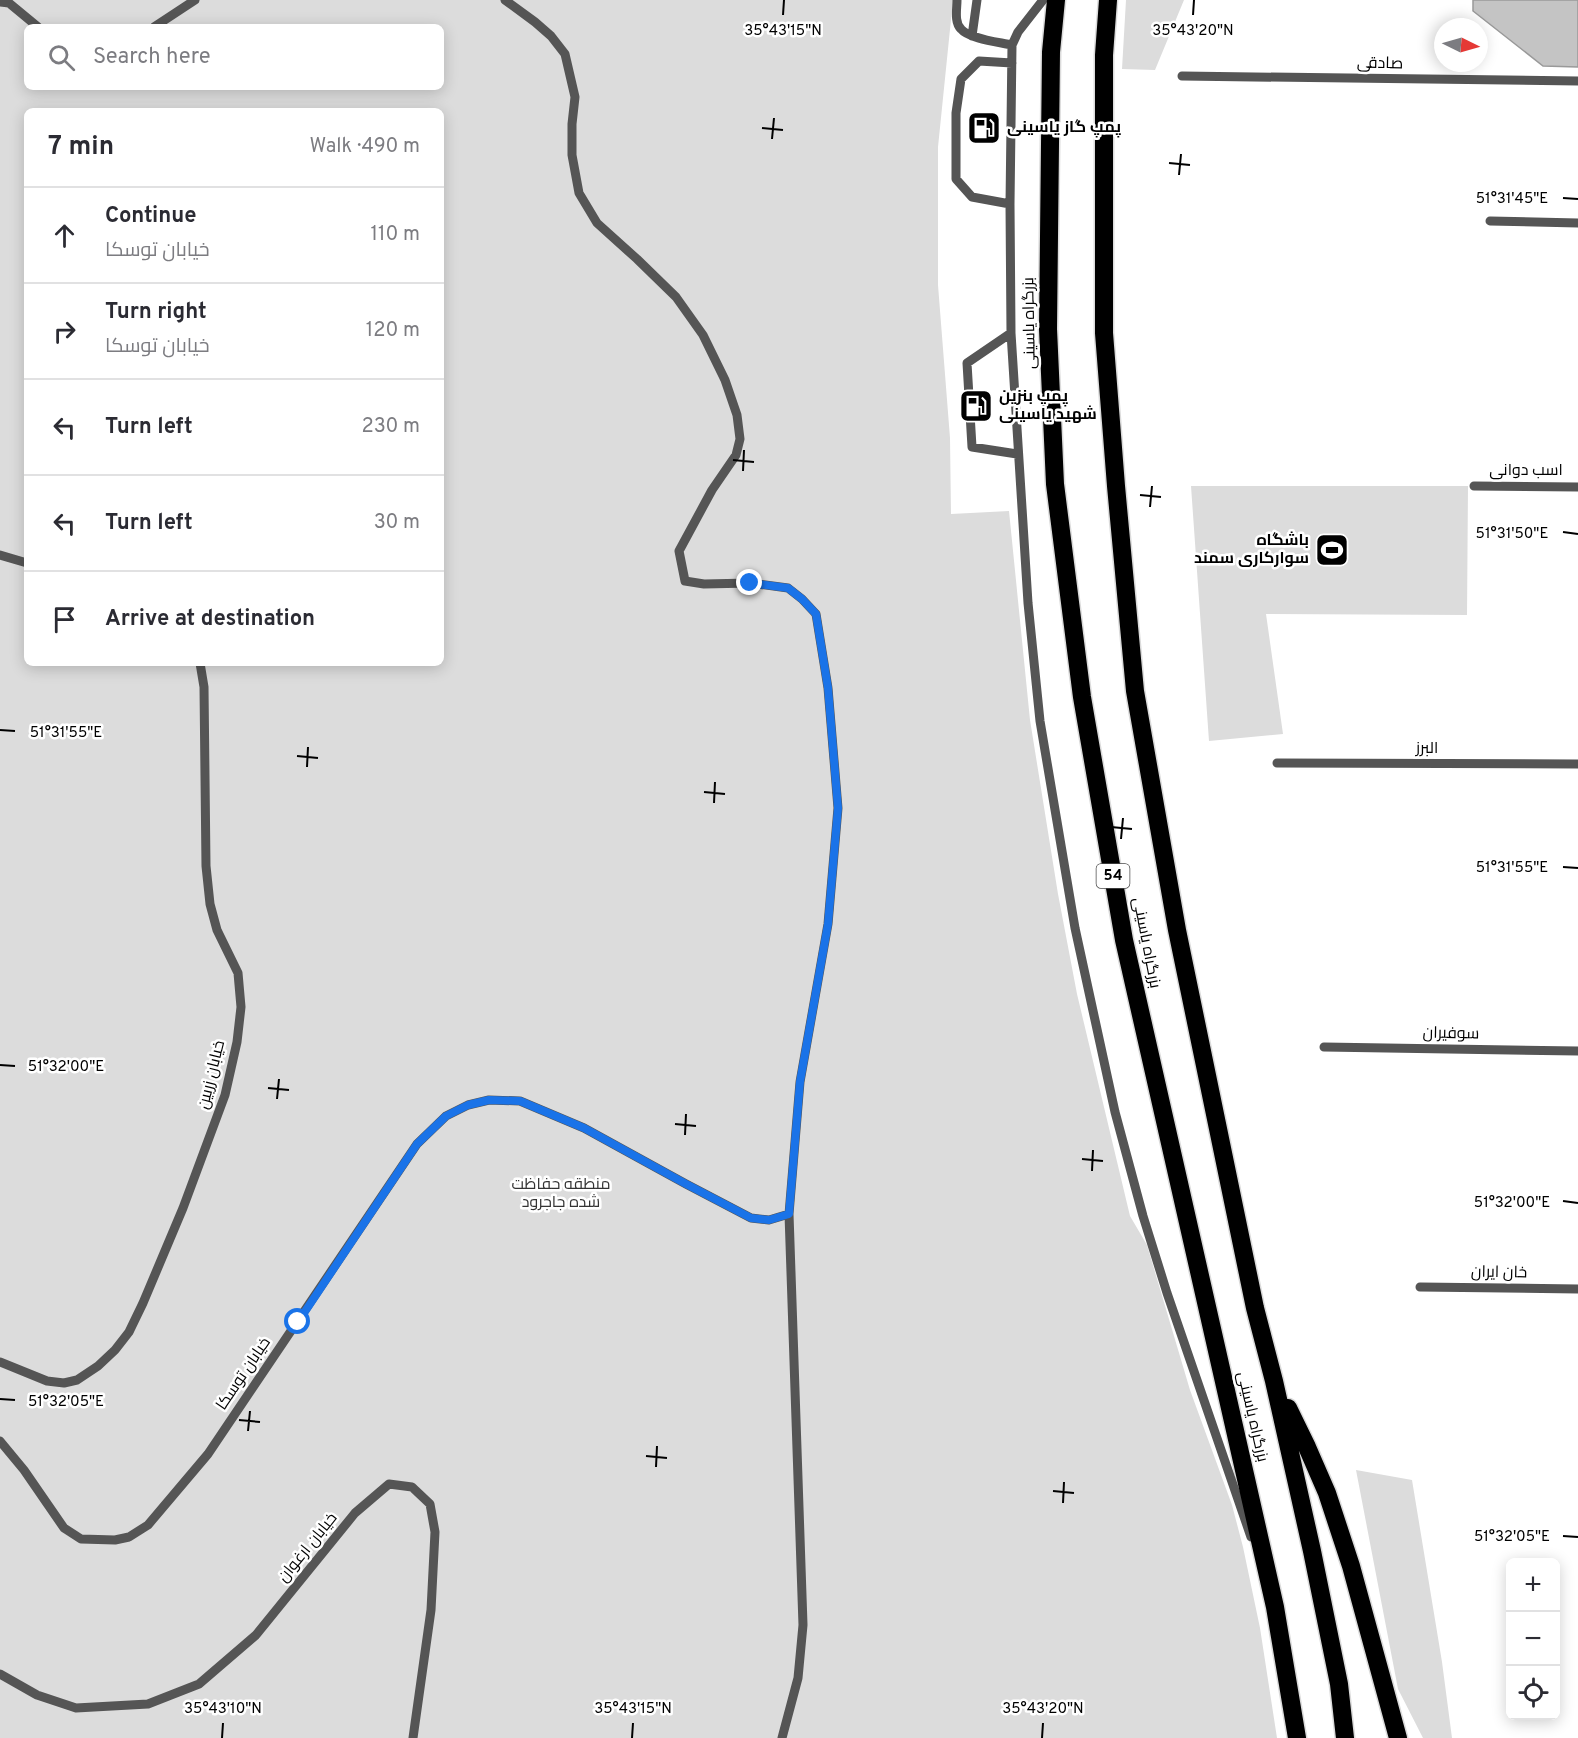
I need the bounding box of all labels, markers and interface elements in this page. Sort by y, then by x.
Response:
north arrow [1434,18,1488,72]
text: 35°43'15"N [744,22,822,41]
text: 35°43'20"N [1152,22,1234,41]
search box [24,24,444,90]
icon: search [45,41,78,74]
text: Search here [93,44,211,71]
street label: صادقی [1357,54,1403,74]
fuel station icon: پمپ گاز یاسینی [966,110,1002,146]
place label: پمپ گاز یاسینی [1007,118,1121,138]
text: 7 min [48,131,114,164]
text: Walk · 490 m [310,134,420,160]
text: 51°31'45"E [1476,190,1548,209]
text: Continue [105,203,196,230]
icon: ahead [48,219,81,252]
text: 110 m [371,222,420,248]
text: خیابان توسکا [105,238,210,264]
street label: بزرگراه یاسینی [1019,277,1041,369]
text: Turn right [105,299,207,326]
icon: right [48,315,81,348]
text: 120 m [366,318,420,344]
text: خیابان توسکا [105,334,210,360]
place label: پمپ بنزین شهید یاسینی [999,387,1097,425]
fuel station icon: پمپ بنزین شهید یاسینی [958,388,994,424]
icon: left [48,411,81,444]
text: Turn left [105,414,193,441]
text: 230 m [361,414,420,440]
street label: اسب دوانی [1489,461,1563,481]
icon: left [48,507,81,540]
text: Turn left [105,510,193,537]
text: 30 m [374,510,420,536]
text: 51°31'50"E [1476,525,1548,544]
place label: باشگاه سوارکاری سمند [1194,531,1309,569]
sports icon: باشگاه سوارکاری سمند [1314,532,1350,568]
route end [736,569,762,595]
icon: arrive [48,603,81,636]
text: Arrive at destination [105,606,315,633]
text: 51°31'55"E [30,724,102,743]
street label: البرز [1415,739,1438,759]
text: 51°31'55"E [1476,859,1548,878]
road number: 54 [1096,864,1130,888]
street label: بزرگراه یاسینی [1127,896,1165,990]
street label: سوفیران [1423,1024,1479,1044]
street label: خیابان زربین [194,1038,230,1112]
text: 51°32'00"E [28,1058,104,1077]
park label: منطقه حفاظت شده جاجرود [512,1175,610,1213]
text: 51°32'00"E [1474,1194,1550,1213]
street label: خان ایران [1471,1263,1527,1283]
route start [284,1308,310,1334]
street label: خیابان توسکا [212,1334,276,1414]
street label: بزرگراه یاسینی [1232,1370,1272,1464]
text: 51°32'05"E [28,1393,104,1412]
street label: خیابان ارغوان [274,1509,342,1587]
text: 51°32'05"E [1474,1528,1550,1547]
map controls [1506,1558,1560,1720]
button: + [1506,1558,1560,1612]
button: − [1506,1612,1560,1666]
button: locate [1506,1666,1560,1720]
text: 35°43'10"N [184,1700,262,1719]
text: 35°43'15"N [594,1700,672,1719]
text: 35°43'20"N [1002,1700,1084,1719]

